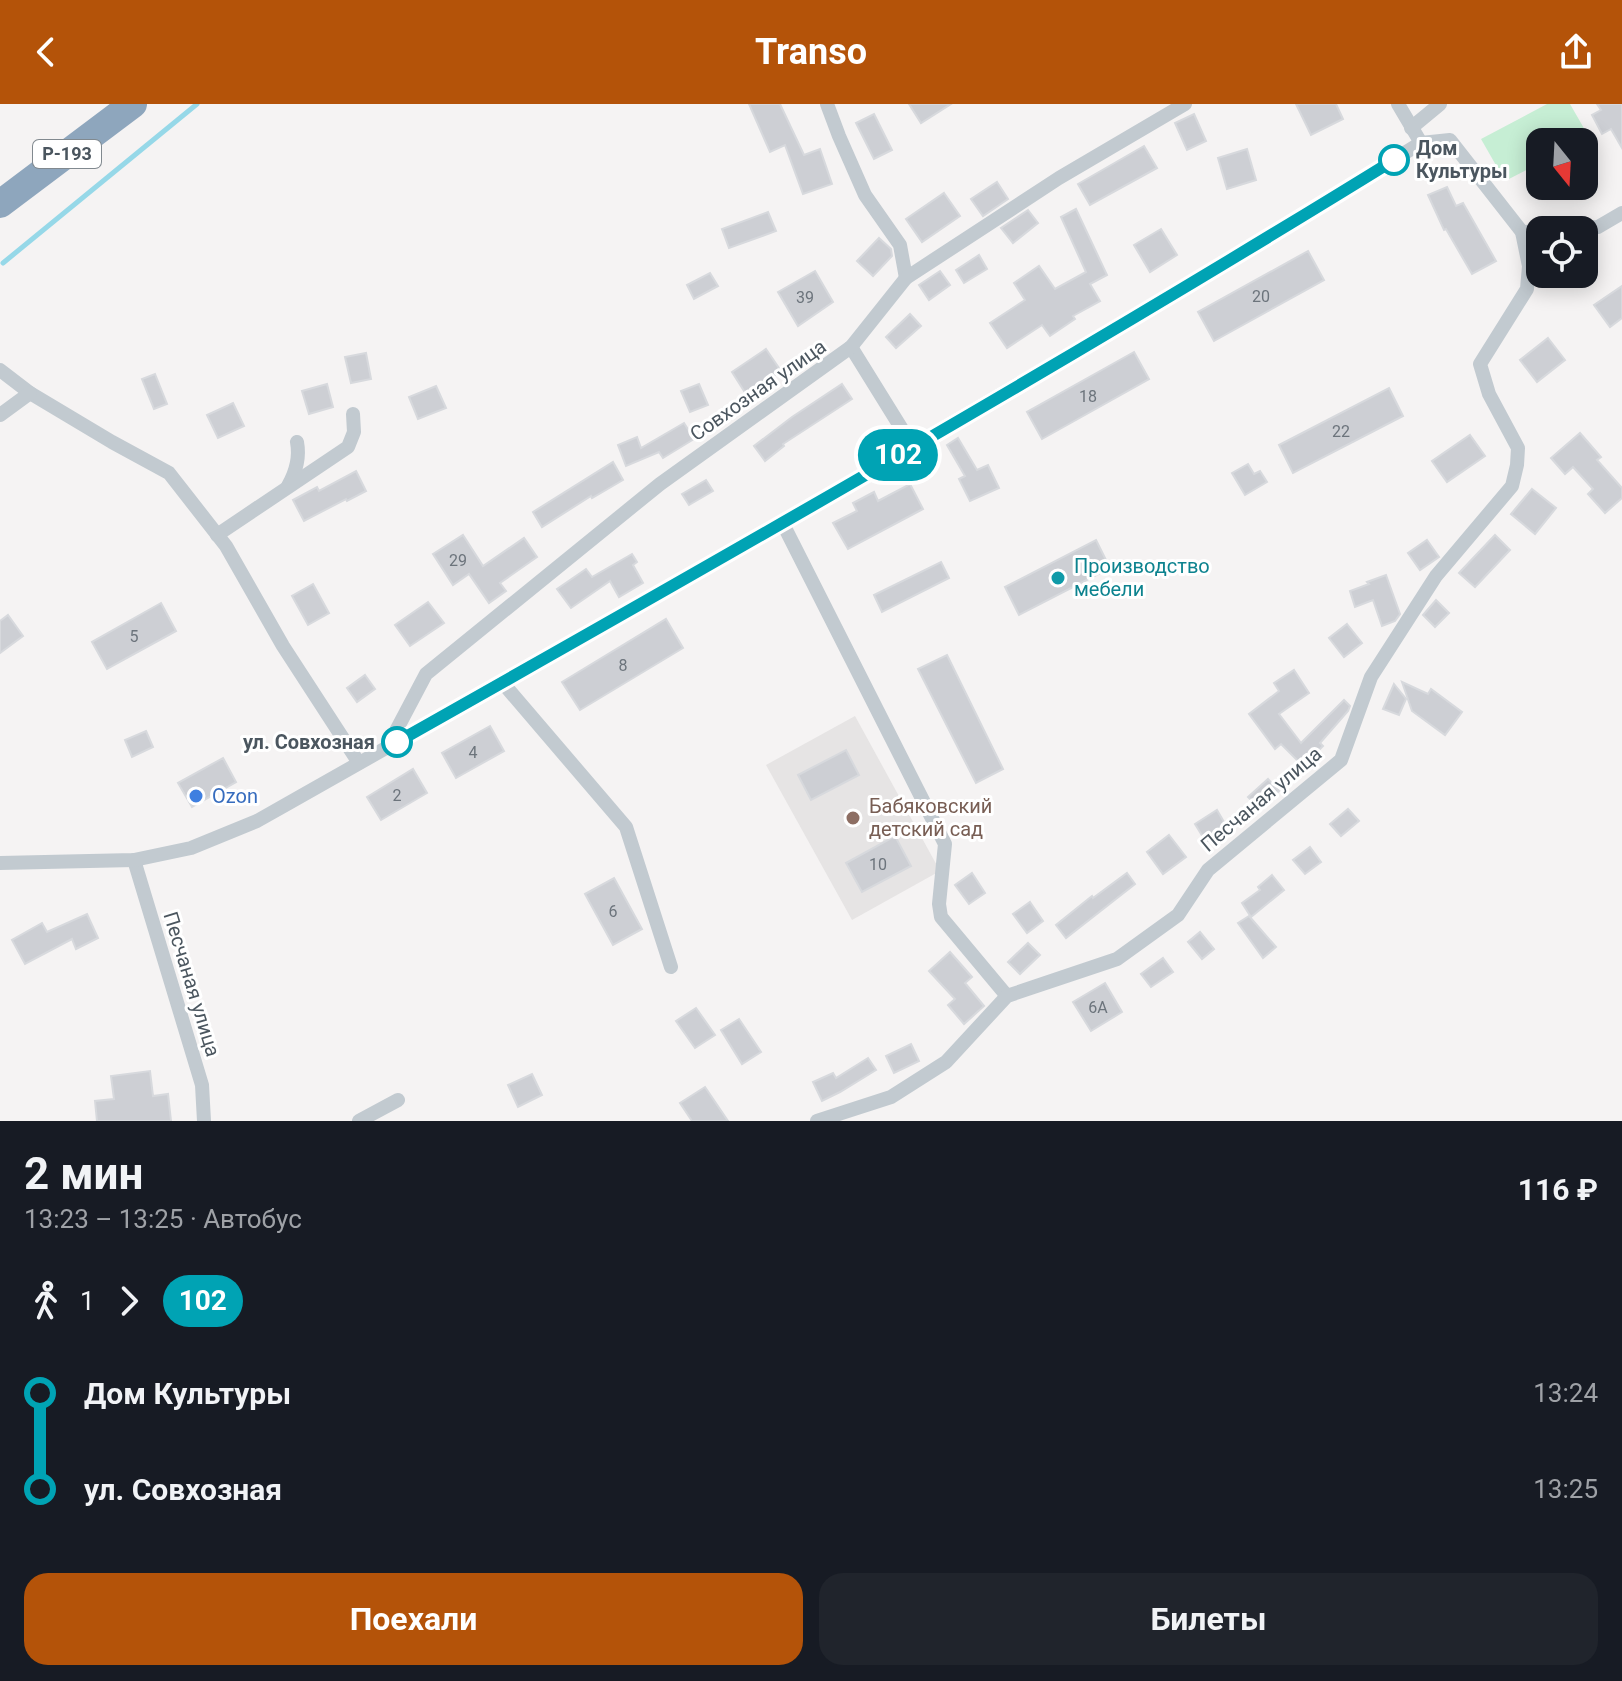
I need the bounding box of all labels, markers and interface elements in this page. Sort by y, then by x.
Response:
icon: back [24,30,68,74]
icon: share [1554,30,1598,74]
text: Transo [755,31,867,73]
north arrow [1526,128,1598,200]
map controls [1526,128,1598,288]
place label: Дом Культуры [1416,136,1508,183]
road number: Р-193 [33,140,101,168]
marker: Дом Культуры [1379,145,1409,175]
button: locate [1526,216,1598,288]
house number: 20 [1252,287,1270,306]
house number: 39 [796,288,814,307]
street label: Совхозная улица [685,334,831,446]
house number: 18 [1079,387,1097,406]
house number: 22 [1332,422,1350,441]
line badge: 102 [852,429,944,481]
text: 102 [874,438,922,471]
house number: 29 [449,551,467,570]
place label: Производство мебели [1074,554,1210,601]
marker: Производство мебели [1049,569,1067,587]
house number: 5 [130,627,139,646]
house number: 8 [619,656,628,675]
marker: ул. Совхозная [382,727,412,757]
place label: ул. Совхозная [243,730,375,754]
street label: Песчаная улица [1196,741,1326,857]
house number: 4 [469,743,478,762]
place label: Ozon [212,784,258,808]
house number: 2 [393,786,402,805]
marker: Ozon [187,787,205,805]
place label: Бабяковский детский сад [869,794,992,841]
marker: Бабяковский детский сад [844,809,862,827]
house number: 10 [869,855,887,874]
house number: 6 [609,902,618,921]
street label: Песчаная улица [159,909,225,1059]
house number: 6А [1088,998,1108,1017]
text: 2 мин [24,1148,143,1200]
text: 116 ₽ [1518,1172,1598,1207]
text: 13:23 – 13:25 · Автобус [24,1204,302,1234]
icon: walk [24,1279,68,1323]
icon: forward [107,1279,151,1323]
text: 102 [179,1284,227,1317]
text: 1 [80,1286,95,1316]
text: Дом Культуры [84,1376,291,1411]
text: 13:24 [1533,1378,1598,1408]
text: ул. Совхозная [84,1472,282,1507]
text: 13:25 [1533,1474,1598,1504]
button: Поехали [24,1573,803,1665]
button: Билеты [819,1573,1598,1665]

